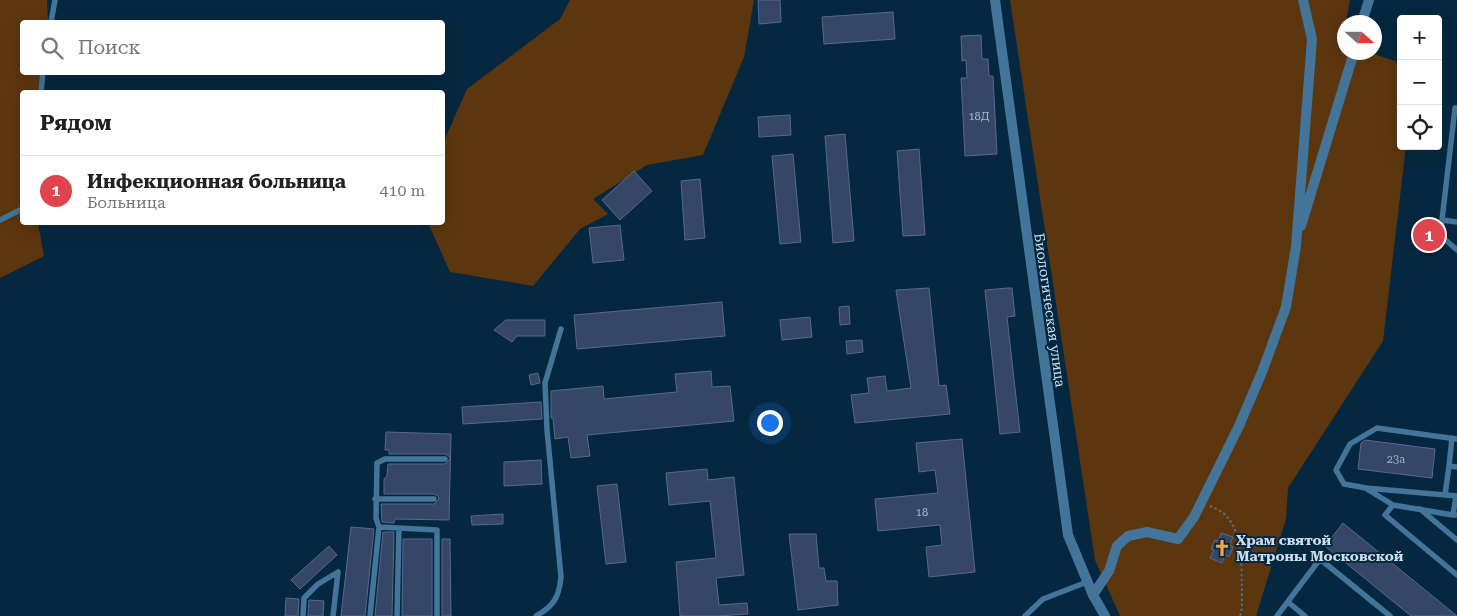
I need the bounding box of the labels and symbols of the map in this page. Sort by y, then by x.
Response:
north arrow [1337,15,1382,60]
house number: 18Д [968,110,990,123]
pin: 1 [1413,216,1445,254]
street label: Биологическая улица [1031,232,1069,388]
your location [757,410,783,436]
house number: 23а [1387,453,1405,466]
house number: 18 [916,506,928,519]
place label: Храм святой Матроны Московской [1236,532,1404,564]
church icon: Храм святой Матроны Московской [1212,538,1232,558]

